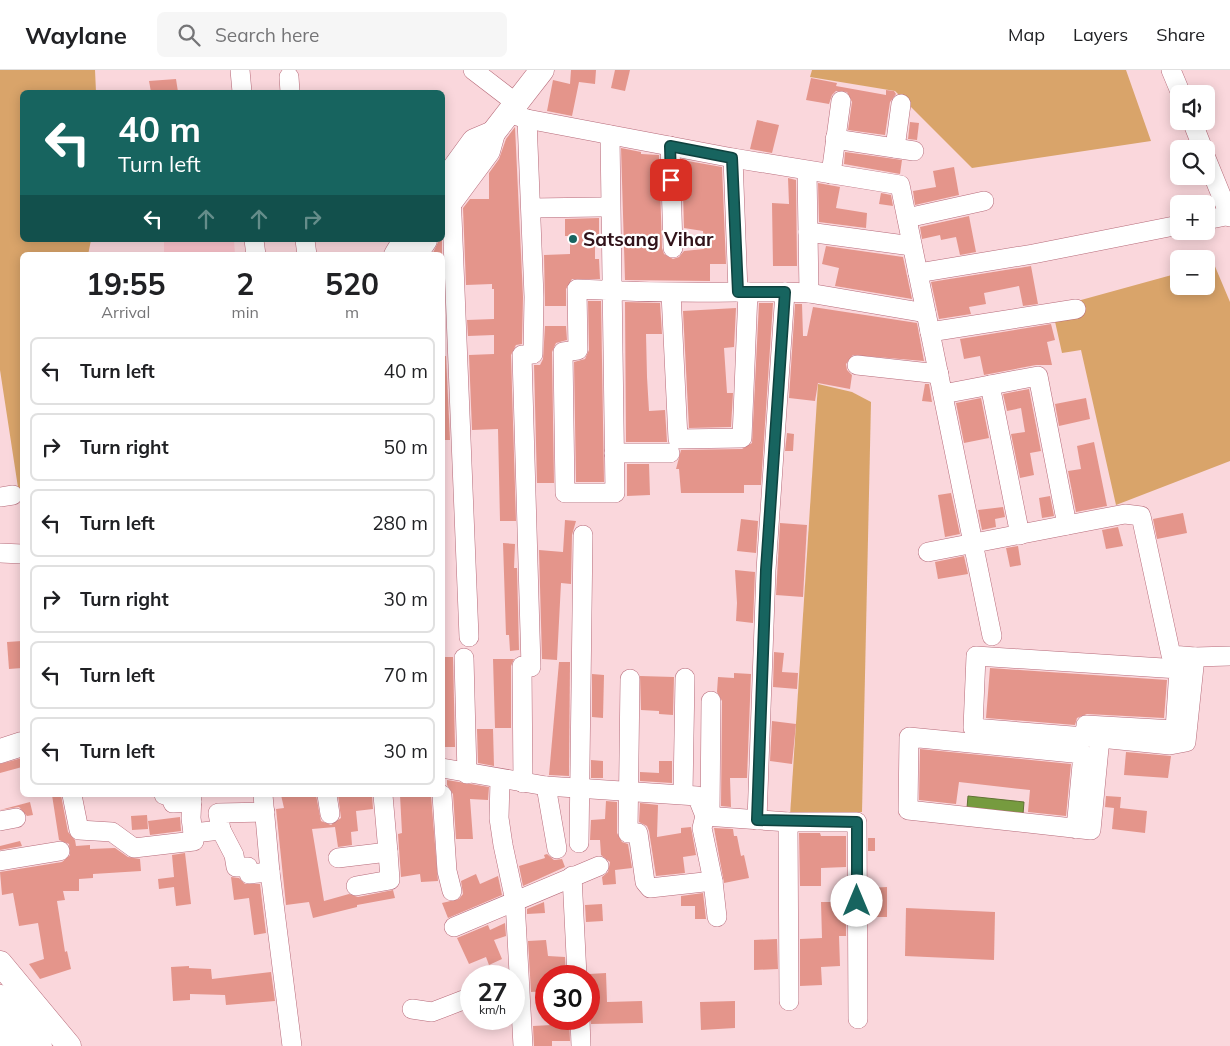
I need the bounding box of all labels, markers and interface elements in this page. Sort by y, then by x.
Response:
search box [157,12,507,57]
text: Waylane [25,20,127,50]
icon: search [175,21,203,49]
text: Search here [215,23,319,47]
text: Map [1008,23,1045,46]
text: Layers [1073,23,1128,46]
text: Share [1156,23,1205,46]
map controls [1170,85,1215,295]
button: sound [1170,85,1215,130]
text: 40 m [118,107,201,151]
icon: left [35,110,100,175]
button: search [1170,140,1215,185]
text: Turn left [118,150,201,178]
pin [650,159,692,201]
icon: arrive [657,166,685,194]
button: + [1170,195,1215,240]
icon: left [139,205,167,233]
icon: ahead [192,205,220,233]
icon: ahead [245,205,273,233]
icon: right [298,205,326,233]
place label: Satsang Vihar [583,227,714,251]
marker: Satsang Vihar [567,233,579,245]
button: − [1170,250,1215,295]
text: 19:55 [86,265,166,303]
text: 2 [236,265,254,303]
text: 520 [325,265,379,303]
text: Arrival [101,302,150,322]
text: min [232,302,259,322]
text: m [345,302,359,322]
icon: left [37,357,65,385]
text: Turn left [80,359,155,383]
text: 40 m [384,359,428,383]
icon: right [37,433,65,461]
text: Turn right [80,435,169,459]
text: 50 m [384,435,428,459]
icon: left [37,509,65,537]
text: Turn left [80,511,155,535]
text: 280 m [372,511,428,535]
icon: right [37,585,65,613]
text: Turn right [80,587,169,611]
text: 30 m [384,587,428,611]
icon: left [37,661,65,689]
text: Turn left [80,663,155,687]
text: 70 m [384,663,428,687]
icon: left [37,737,65,765]
text: Turn left [80,739,155,763]
text: 30 m [384,739,428,763]
position arrow [830,874,882,926]
speed limit sign: 30 [535,965,600,1030]
text: 27 [477,976,508,1007]
text: km/h [479,1002,506,1017]

